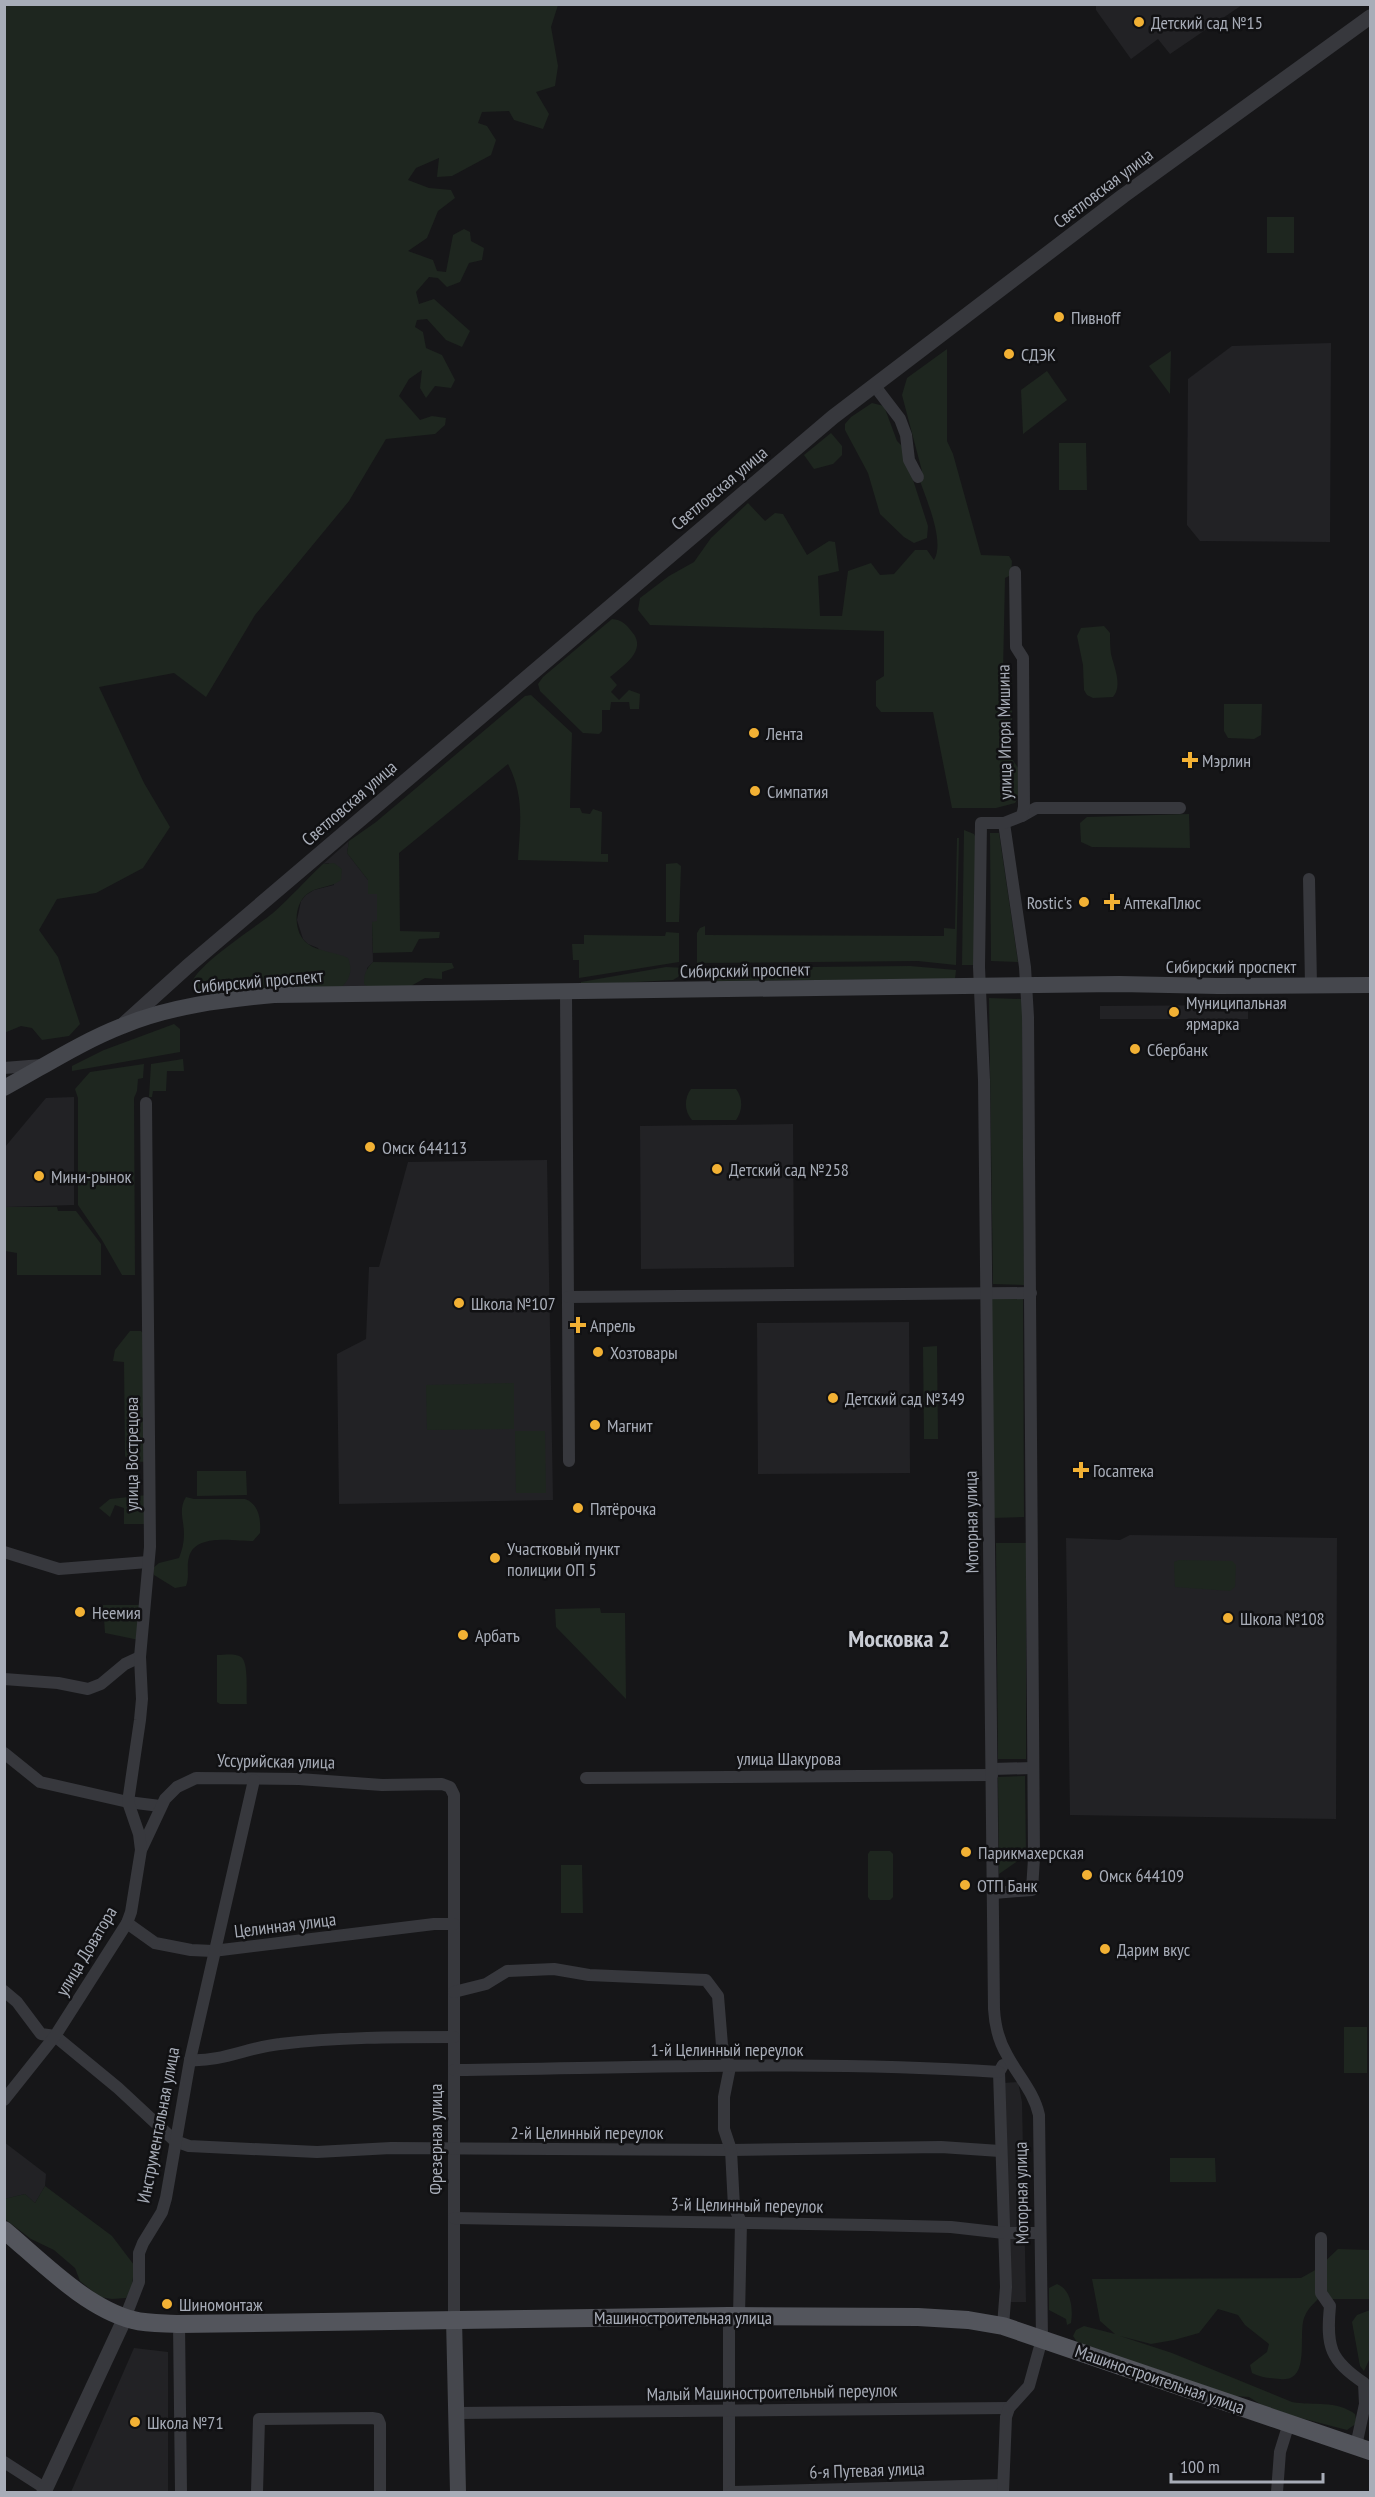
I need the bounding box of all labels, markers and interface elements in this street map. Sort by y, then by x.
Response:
place label: Детский сад №15 [1151,11,1263,34]
marker: Детский сад №15 [1132,15,1146,29]
street label: Светловская улица [1049,143,1157,233]
place label: Пивноff [1071,306,1122,329]
marker: Пивноff [1052,310,1066,324]
place label: СДЭК [1021,343,1056,366]
marker: СДЭК [1002,347,1016,361]
street label: Светловская улица [666,441,772,535]
street label: улица Игоря Мишина [991,664,1017,800]
place label: Лента [765,722,803,745]
marker: Лента [747,726,761,740]
place label: Мэрлин [1202,749,1251,772]
marker: Мэрлин [1183,753,1197,767]
street label: Светловская улица [297,755,401,851]
place label: Симпатия [767,780,828,803]
marker: Симпатия [748,784,762,798]
place label: Rostic's [1027,891,1072,914]
place label: АптекаПлюс [1124,891,1202,914]
marker: Rostic's [1077,895,1091,909]
marker: АптекаПлюс [1105,895,1119,909]
street label: Сибирский проспект [1166,955,1296,978]
street label: Сибирский проспект [680,957,811,983]
street label: Сибирский проспект [192,964,324,998]
place label: Муниципальная ярмарка [1186,991,1287,1035]
marker: Муниципальная ярмарка [1167,1005,1181,1019]
place label: Сбербанк [1147,1038,1208,1061]
marker: Сбербанк [1128,1042,1142,1056]
place label: Омск 644113 [382,1136,467,1159]
marker: Омск 644113 [363,1140,377,1154]
place label: Детский сад №258 [729,1158,849,1181]
marker: Детский сад №258 [710,1162,724,1176]
place label: Мини-рынок [51,1165,131,1188]
marker: Мини-рынок [32,1169,46,1183]
place label: Школа №107 [471,1292,556,1315]
marker: Школа №107 [452,1296,466,1310]
place label: Апрель [590,1314,636,1337]
marker: Апрель [571,1318,585,1332]
place label: Хозтовары [610,1341,678,1364]
marker: Хозтовары [591,1345,605,1359]
place label: Детский сад №349 [845,1387,965,1410]
marker: Детский сад №349 [826,1391,840,1405]
street label: улица Вострецова [120,1397,143,1511]
place label: Магнит [607,1414,653,1437]
marker: Магнит [588,1418,602,1432]
place label: Госаптека [1093,1459,1154,1482]
marker: Госаптека [1074,1463,1088,1477]
street label: Моторная улица [959,1470,983,1574]
place label: Пятёрочка [590,1497,656,1520]
marker: Пятёрочка [571,1501,585,1515]
place label: Участковый пункт полиции ОП 5 [507,1537,620,1581]
marker: Участковый пункт полиции ОП 5 [488,1551,502,1565]
place label: Неемия [92,1601,141,1624]
marker: Неемия [73,1605,87,1619]
place label: Школа №108 [1240,1607,1325,1630]
marker: Школа №108 [1221,1611,1235,1625]
district label: Московка 2 [848,1623,950,1654]
place label: Арбатъ [475,1624,520,1647]
marker: Арбатъ [456,1628,470,1642]
street label: улица Шакурова [737,1747,841,1770]
street label: Уссурийская улица [217,1748,335,1774]
place label: Парикмахерская [978,1841,1084,1864]
marker: Парикмахерская [959,1845,973,1859]
place label: Омск 644109 [1099,1864,1184,1887]
marker: Омск 644109 [1080,1868,1094,1882]
place label: ОТП Банк [977,1874,1038,1897]
marker: ОТП Банк [958,1878,972,1892]
street label: улица Доватора [50,1902,122,2000]
street label: Целинная улица [233,1907,337,1943]
place label: Дарим вкус [1117,1938,1191,1961]
marker: Дарим вкус [1098,1942,1112,1956]
street label: 1-й Целинный переулок [651,2038,803,2061]
street label: Инструментальная улица [132,2045,184,2205]
street label: Фрезерная улица [424,2084,447,2194]
street label: 2-й Целинный переулок [511,2121,663,2144]
street label: Моторная улица [1009,2141,1033,2245]
street label: 3-й Целинный переулок [670,2192,824,2218]
place label: Шиномонтаж [179,2293,263,2316]
marker: Шиномонтаж [160,2297,174,2311]
street label: Машиностроительная улица [594,2306,772,2329]
street label: Машиностроительная улица [1072,2339,1248,2419]
street label: Малый Машиностроительный переулок [647,2378,897,2406]
place label: Школа №71 [147,2411,224,2434]
marker: Школа №71 [128,2415,142,2429]
scale bar [1171,2446,1322,2484]
text: 100 m [1180,2455,1220,2478]
street label: 6-я Путевая улица [809,2456,925,2484]

